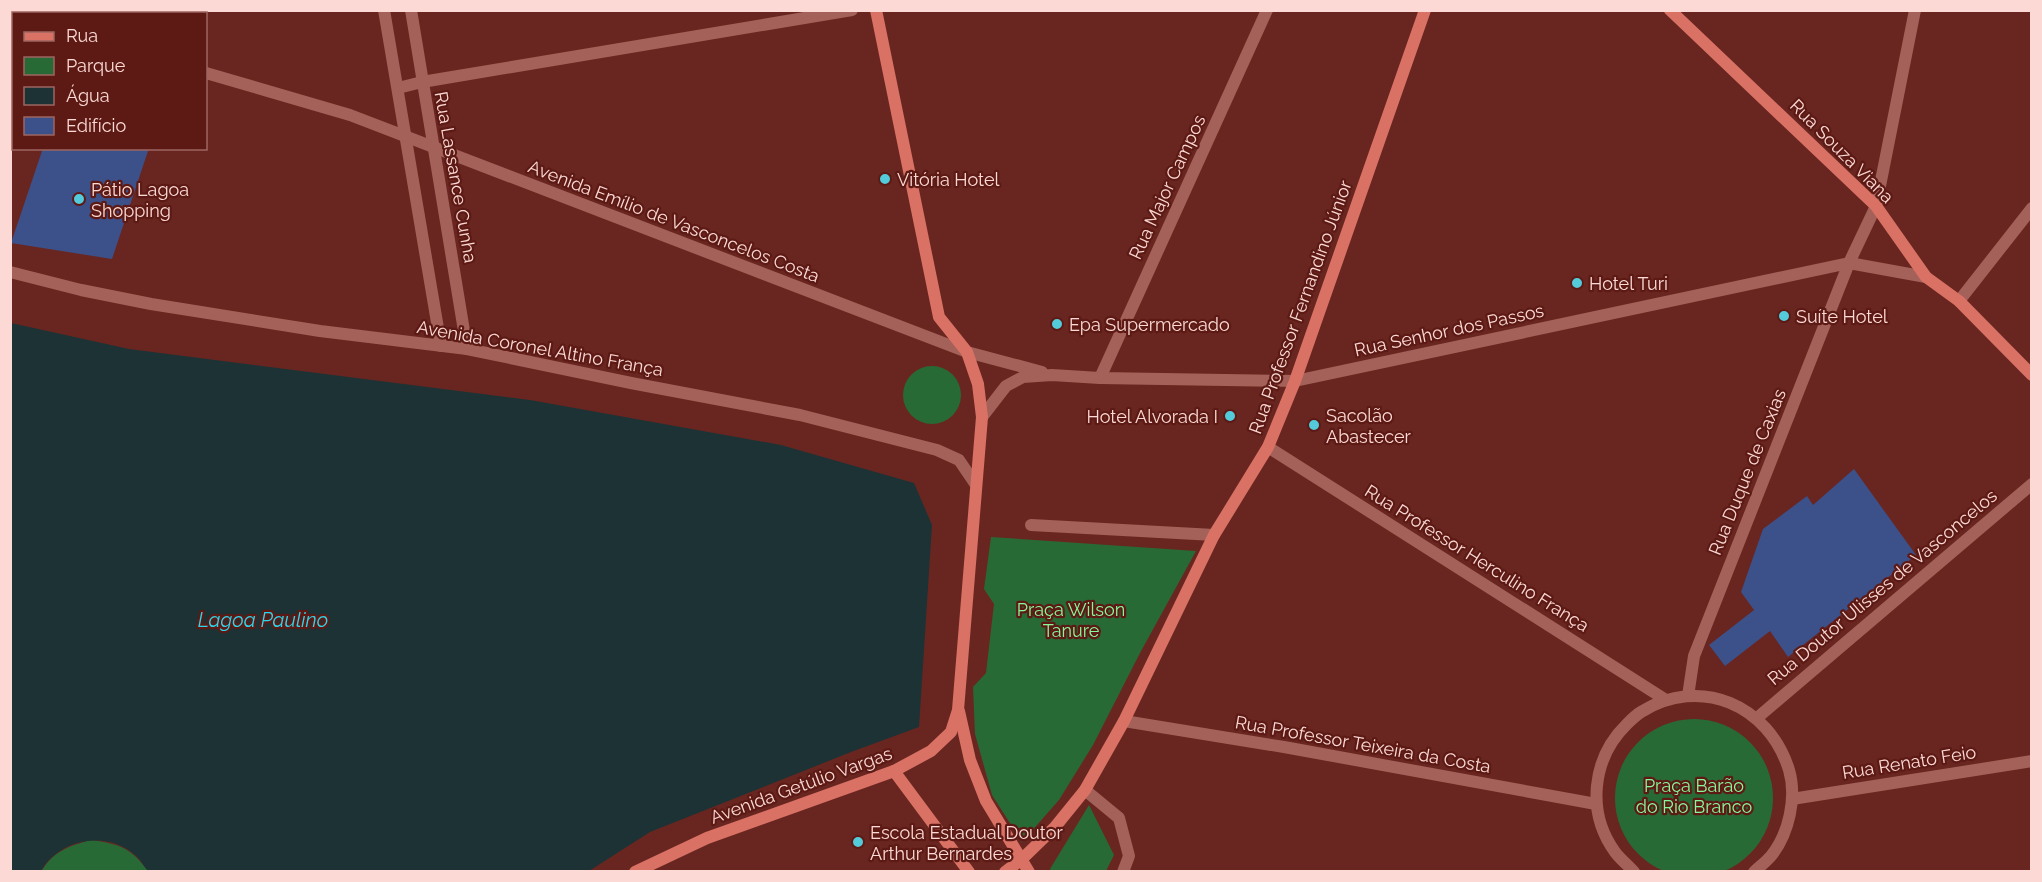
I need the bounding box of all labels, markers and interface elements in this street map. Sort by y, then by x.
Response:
legend [12,12,207,150]
text: Rua [66,25,98,46]
text: Parque [66,55,126,76]
text: Água [66,84,110,106]
street label: Rua Lassance Cunha [431,90,481,264]
street label: Rua Souza Viana [1786,95,1898,207]
street label: Rua Major Campos [1124,111,1210,262]
text: Edifício [66,115,126,136]
street label: Avenida Emílio de Vasconcelos Costa [525,156,823,286]
place label: Vitória Hotel [897,169,1000,190]
marker: Vitória Hotel [878,172,892,186]
street label: Rua Professor Fernandino Júnior [1244,177,1356,437]
place label: Pátio Lagoa Shopping [91,179,189,221]
marker: Pátio Lagoa Shopping [72,192,86,206]
place label: Hotel Turi [1589,273,1668,294]
marker: Hotel Turi [1570,276,1584,290]
street label: Rua Senhor dos Passos [1352,300,1546,360]
place label: Suíte Hotel [1796,306,1888,327]
marker: Suíte Hotel [1777,309,1791,323]
place label: Epa Supermercado [1069,314,1230,335]
street label: Avenida Coronel Altino França [415,316,665,380]
marker: Epa Supermercado [1050,317,1064,331]
street label: Rua Duque de Caxias [1704,386,1790,558]
place label: Sacolão Abastecer [1326,405,1412,447]
place label: Hotel Alvorada I [1087,406,1218,427]
marker: Hotel Alvorada I [1223,409,1237,423]
marker: Sacolão Abastecer [1307,418,1321,432]
street label: Rua Professor Herculino França [1361,480,1593,636]
street label: Rua Doutor Ulisses de Vasconcelos [1763,485,2001,689]
park label: Praça Wilson Tanure [1017,599,1125,641]
water label: Lagoa Paulino [198,608,328,632]
street label: Rua Professor Teixeira da Costa [1234,711,1492,777]
street label: Rua Renato Feio [1841,741,1978,783]
street label: Avenida Getúlio Vargas [707,742,895,828]
park label: Praça Barão do Rio Branco [1636,775,1753,817]
place label: Escola Estadual Doutor Arthur Bernardes [870,822,1063,864]
marker: Escola Estadual Doutor Arthur Bernardes [851,835,865,849]

